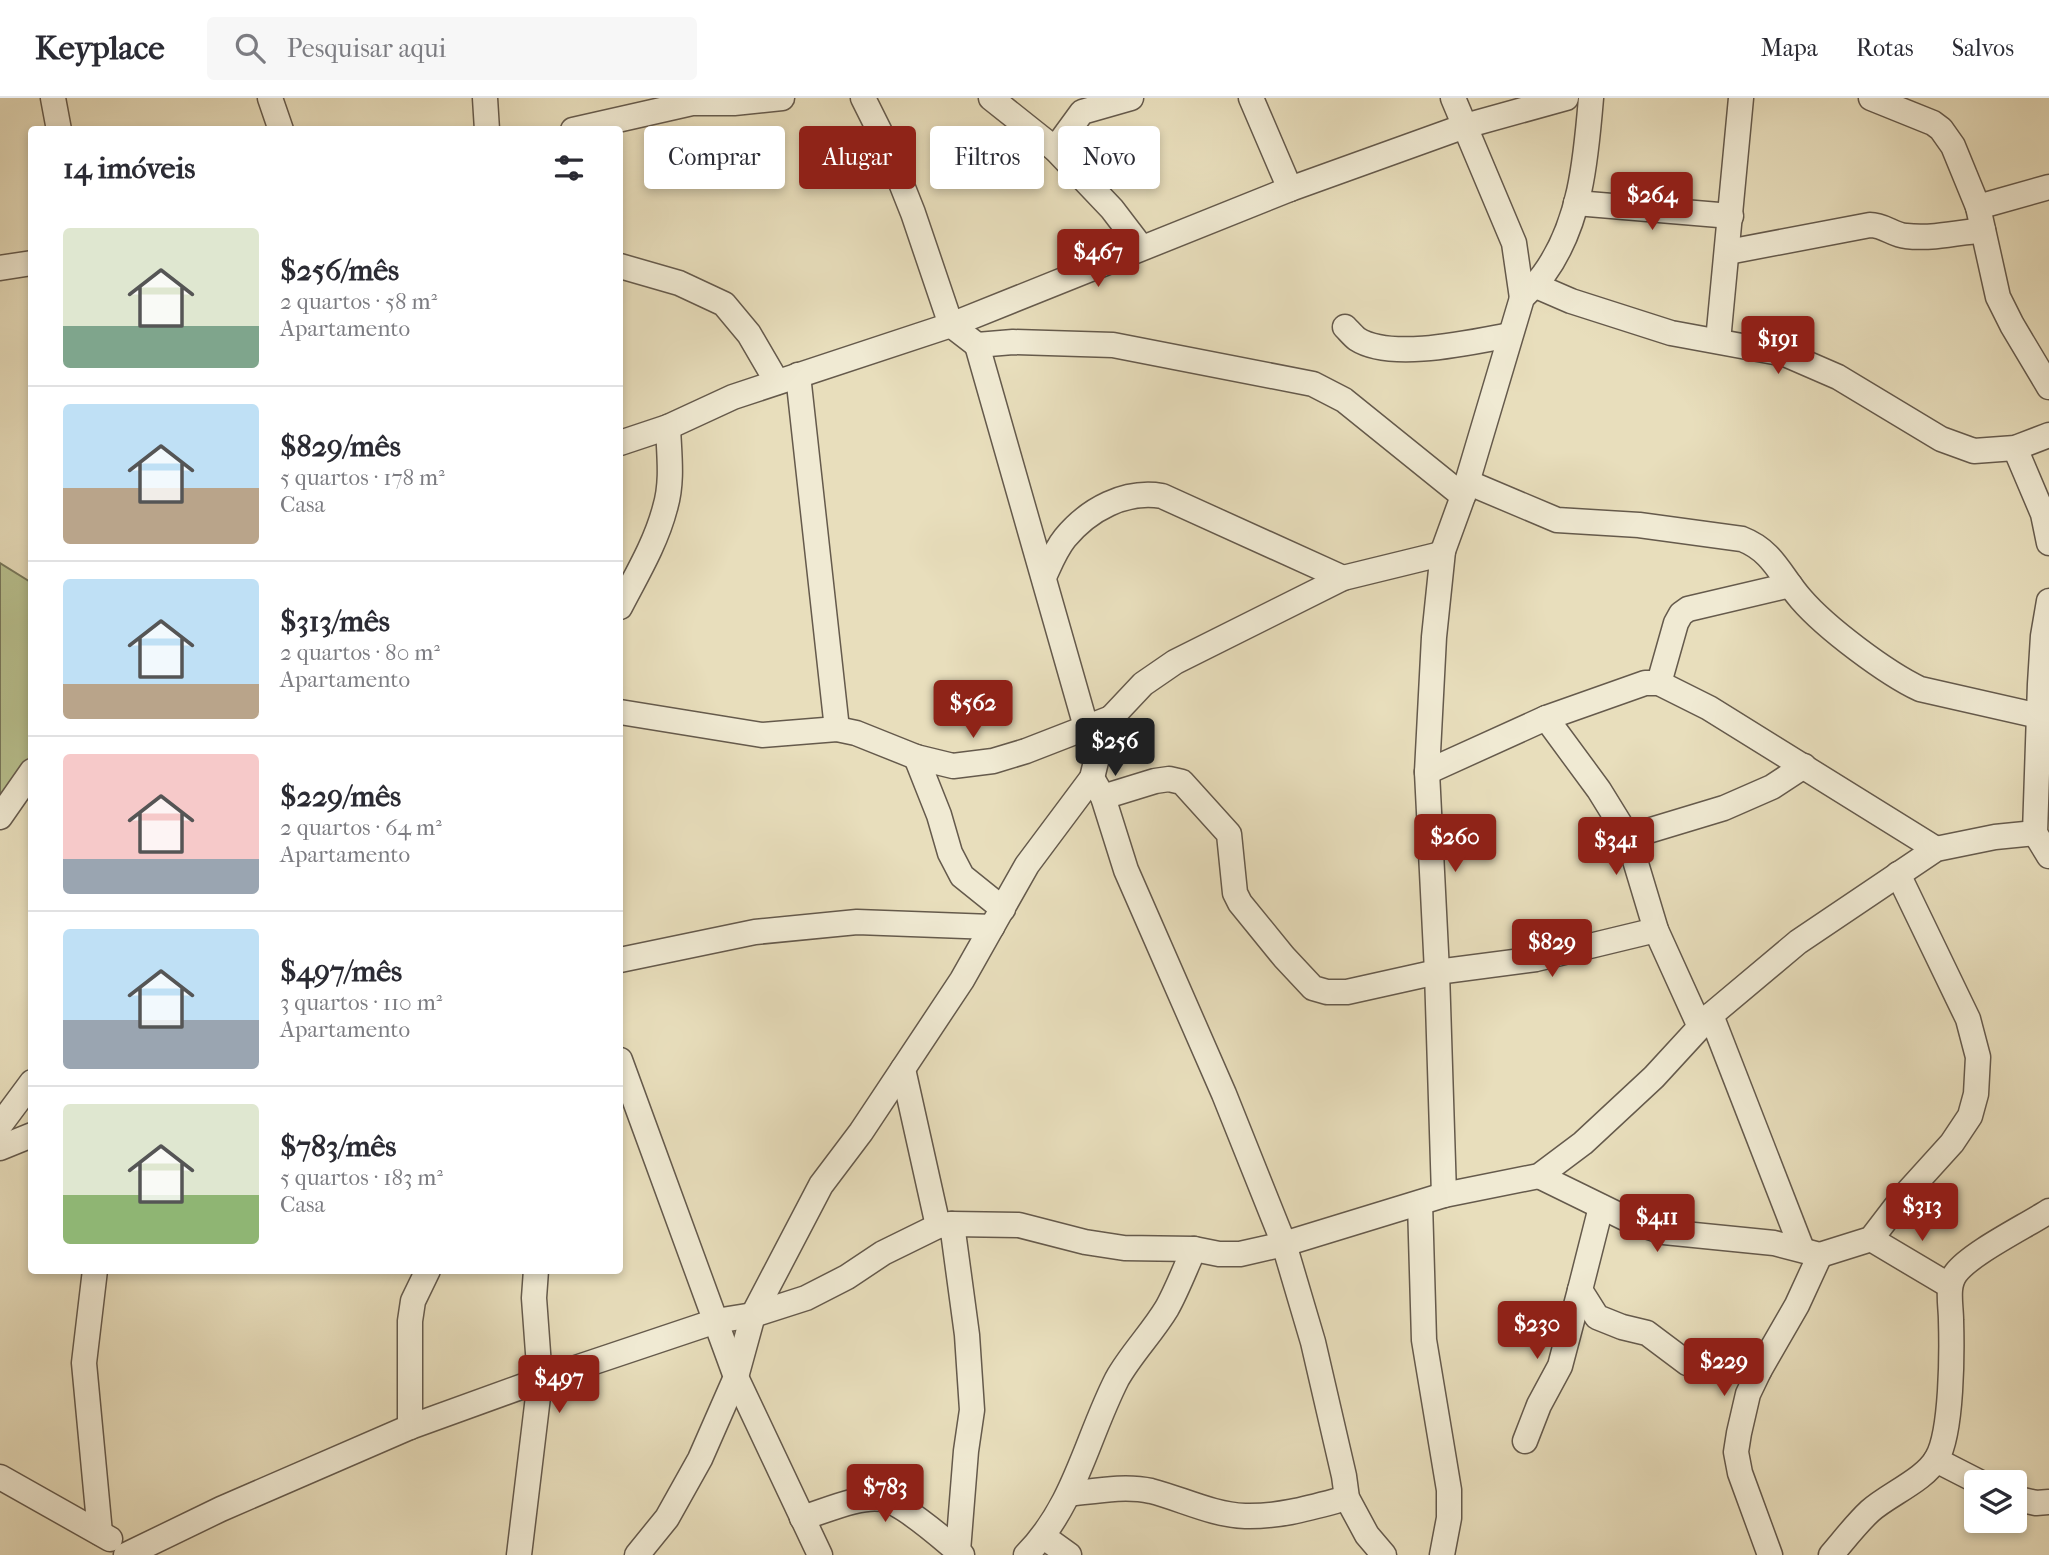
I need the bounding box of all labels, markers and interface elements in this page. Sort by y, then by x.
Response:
search box [207,17,697,80]
text: Keyplace [35,29,165,68]
icon: search [231,29,269,67]
text: Pesquisar aqui [287,33,446,64]
text: Mapa [1761,34,1818,62]
text: Rotas [1856,34,1914,62]
text: Salvos [1952,34,2014,62]
chip: Comprar [644,126,785,189]
chip: Alugar [799,126,916,189]
chip: Filtros [930,126,1044,189]
chip: Novo [1058,126,1160,189]
icon: filters [550,149,588,187]
text: 14 imóveis [63,151,195,186]
pin: $264 [1611,172,1693,232]
text: $264 [1627,181,1677,208]
pin: $467 [1057,230,1139,289]
text: $467 [1073,238,1123,265]
text: $256/mês [280,253,399,288]
icon: home [119,256,203,340]
text: 2 quartos · 58 m² [280,288,437,315]
text: Apartamento [280,315,410,342]
pin: $191 [1737,316,1819,376]
text: $191 [1757,325,1799,352]
text: $829/mês [280,429,401,464]
icon: home [119,432,203,516]
text: 5 quartos · 178 m² [280,464,445,491]
text: Casa [280,491,325,518]
text: $313/mês [280,604,390,639]
icon: home [119,607,203,691]
text: 2 quartos · 80 m² [280,639,440,666]
text: Apartamento [280,666,410,693]
pin: $562 [932,680,1014,740]
text: $562 [950,689,996,716]
pin: $256 [1074,718,1156,778]
text: $256 [1092,727,1138,754]
text: $229/mês [280,779,401,814]
icon: home [119,782,203,866]
text: 2 quartos · 64 m² [280,814,442,841]
pin: $260 [1414,814,1496,874]
pin: $341 [1575,818,1657,877]
text: $260 [1430,823,1480,850]
text: $341 [1594,826,1638,853]
text: Apartamento [280,841,410,868]
pin: $829 [1511,920,1593,979]
text: $829 [1528,928,1576,955]
text: $497/mês [280,954,402,989]
icon: home [119,957,203,1041]
text: 3 quartos · 110 m² [280,989,442,1016]
text: Apartamento [280,1016,410,1043]
text: $783/mês [280,1129,396,1164]
icon: home [119,1132,203,1216]
text: 5 quartos · 183 m² [280,1164,443,1191]
pin: $313 [1881,1184,1963,1243]
text: Casa [280,1191,325,1218]
text: $313 [1902,1192,1942,1219]
pin: $411 [1616,1194,1698,1254]
text: $411 [1636,1203,1678,1230]
pin: $230 [1496,1302,1578,1361]
text: $230 [1514,1310,1560,1337]
pin: $229 [1683,1338,1765,1398]
text: $229 [1700,1347,1748,1374]
pin: $497 [518,1356,600,1415]
text: $497 [534,1364,584,1391]
pin: $783 [844,1464,926,1524]
map controls [1964,1470,2027,1533]
button: layers [1964,1470,2027,1533]
text: $783 [863,1473,907,1500]

